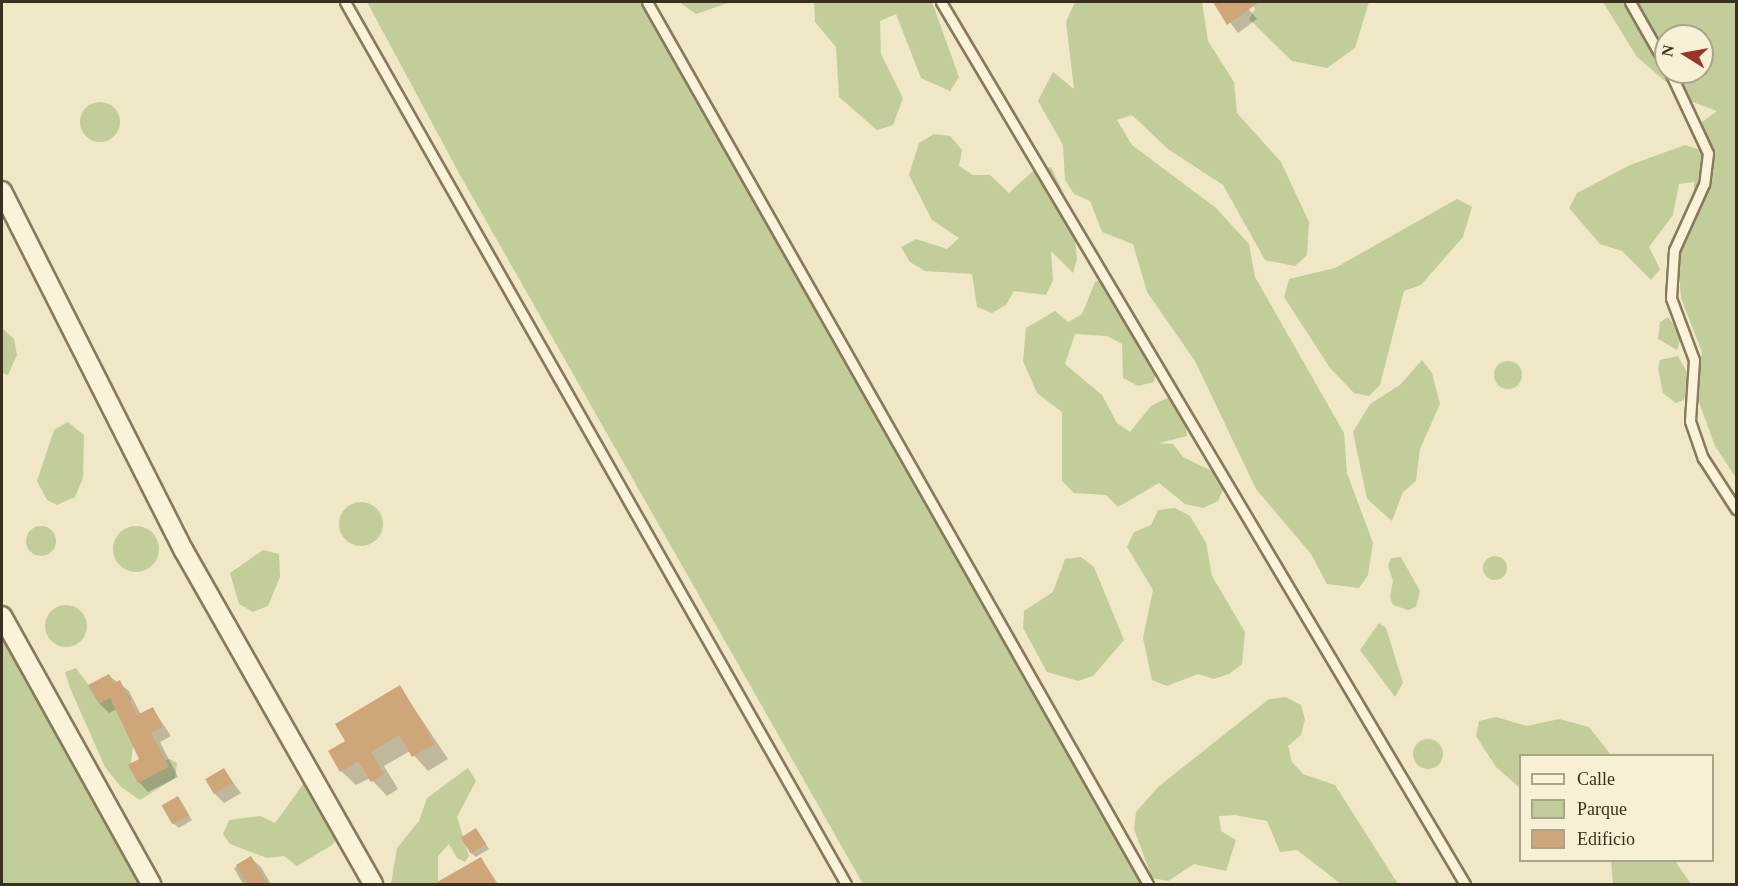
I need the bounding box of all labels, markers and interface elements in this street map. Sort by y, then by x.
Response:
north arrow [1654,24,1714,84]
text: N [1658,44,1677,58]
legend [1519,754,1714,862]
text: Calle [1577,769,1615,789]
text: Parque [1577,799,1627,819]
text: Edificio [1577,829,1635,849]

